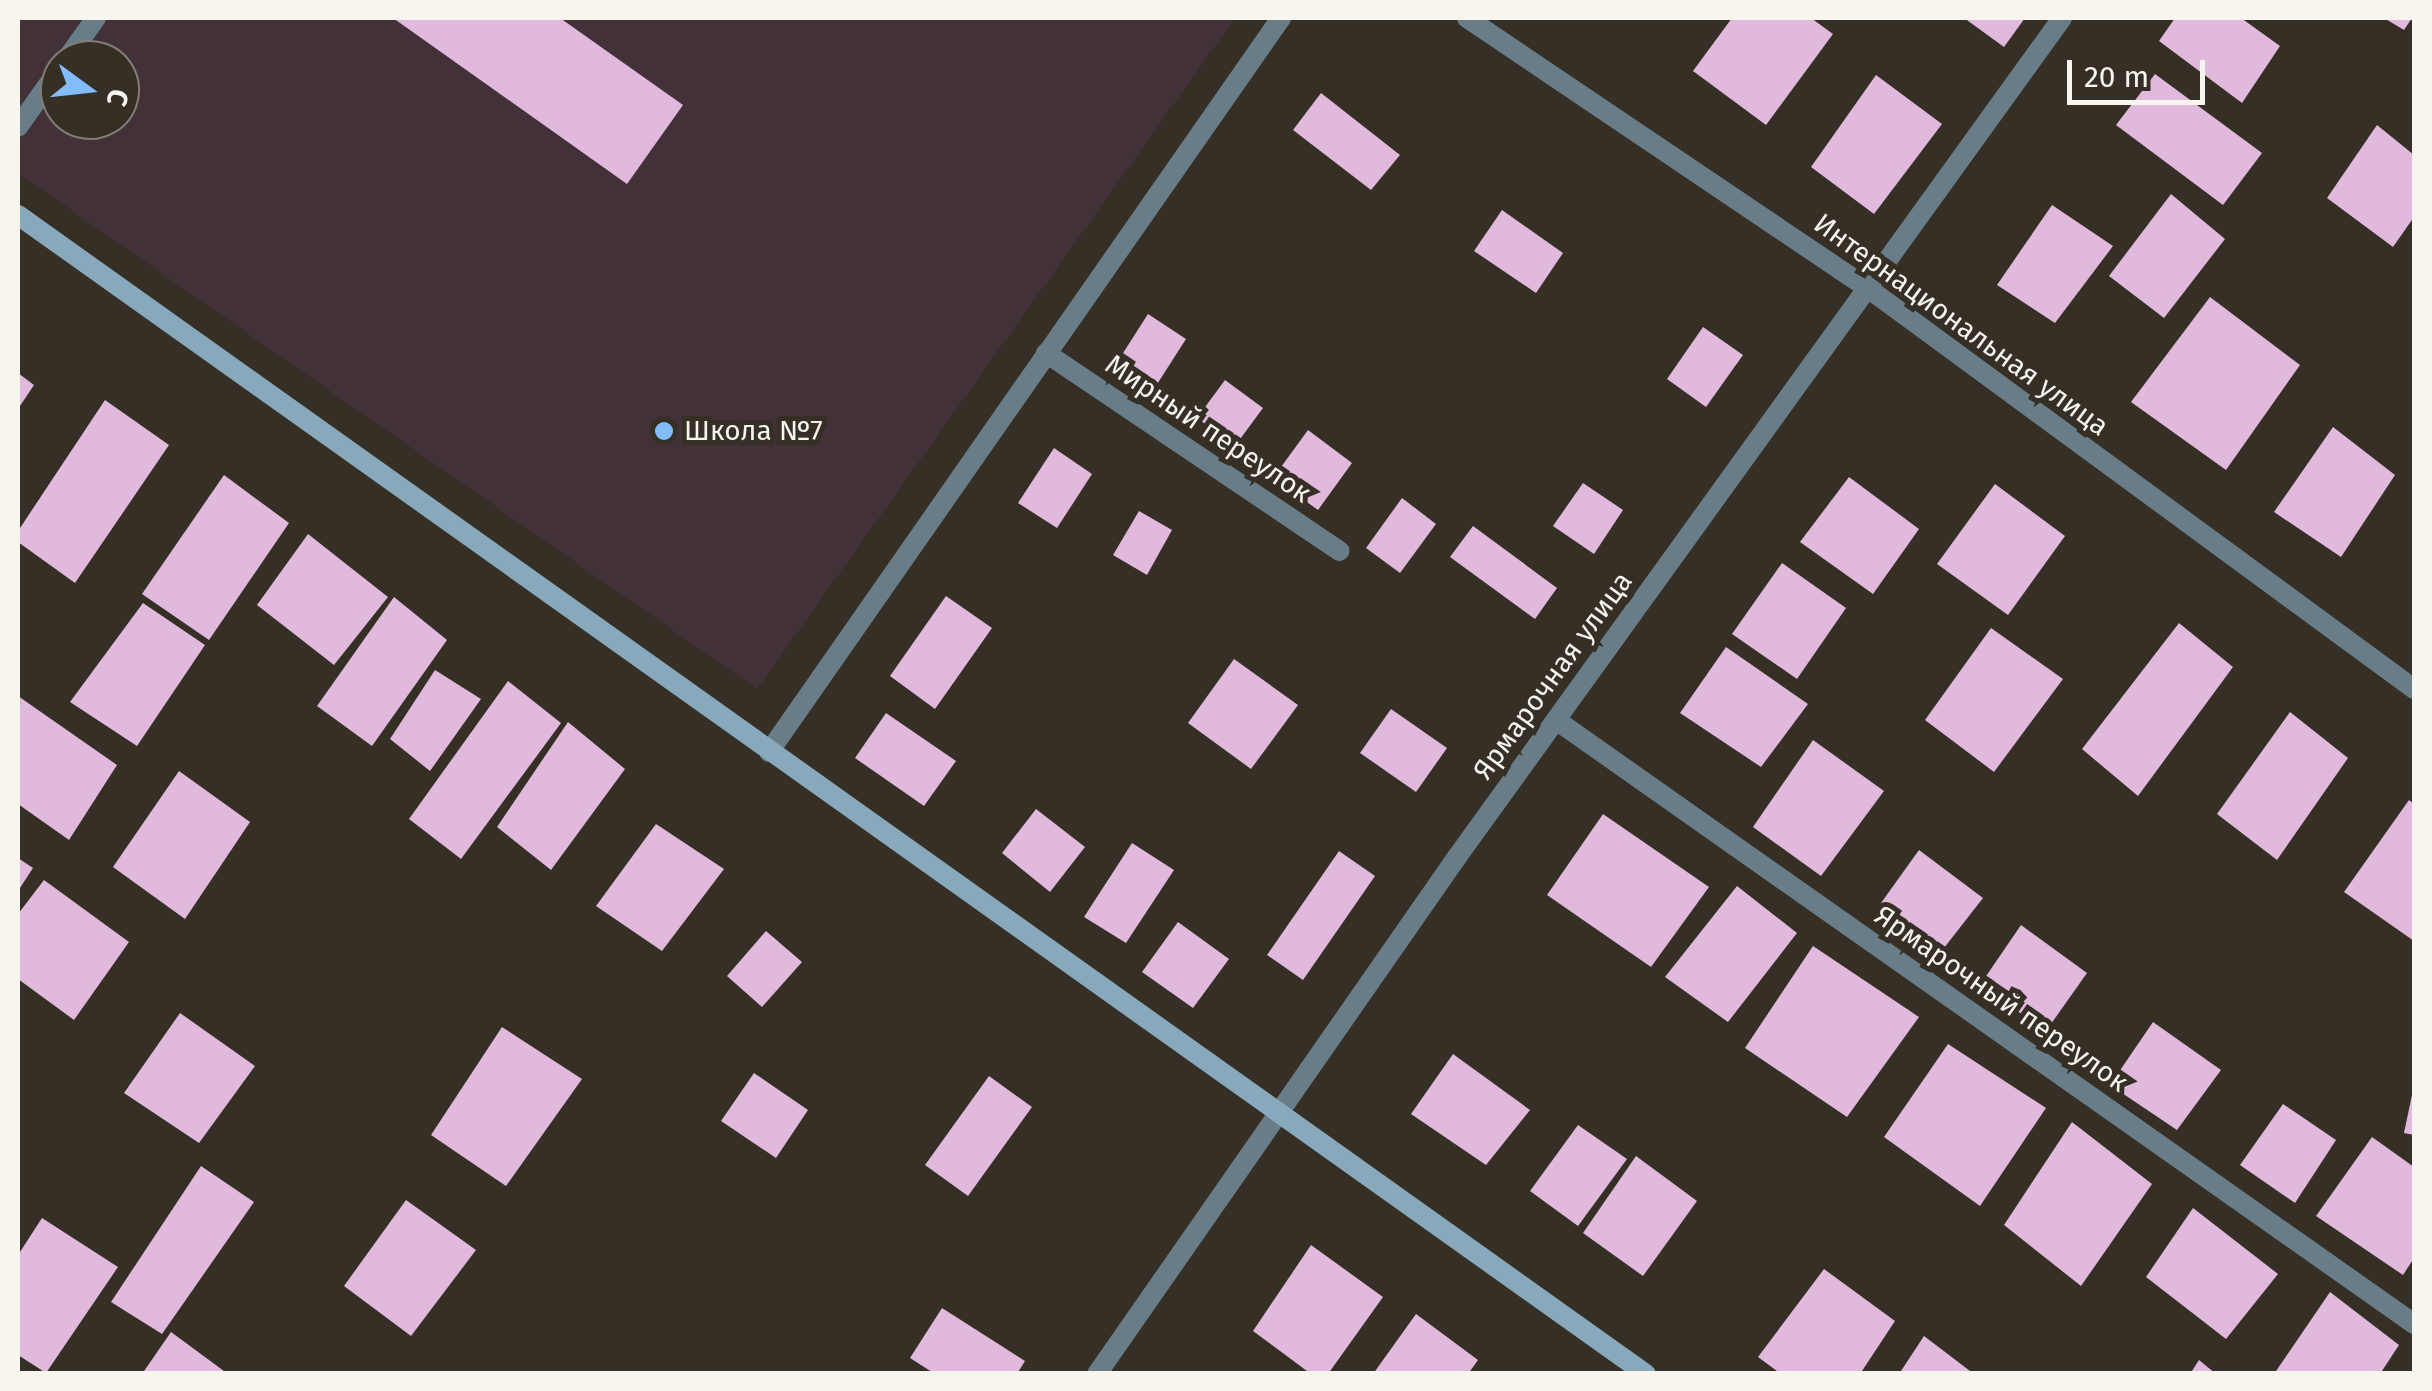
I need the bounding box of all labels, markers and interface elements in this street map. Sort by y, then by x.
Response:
north arrow [40,40,140,140]
scale bar [2072,40,2210,102]
text: 20 m [2084,59,2149,95]
text: С [100,85,136,109]
street label: Интернациональная улица [1807,207,2115,443]
street label: Мирный переулок [1099,348,1317,510]
place label: Школа №7 [684,414,823,448]
marker: Школа №7 [653,420,675,442]
street label: Ярмарочная улица [1466,566,1640,786]
street label: Ярмарочный переулок [1868,899,2134,1099]

